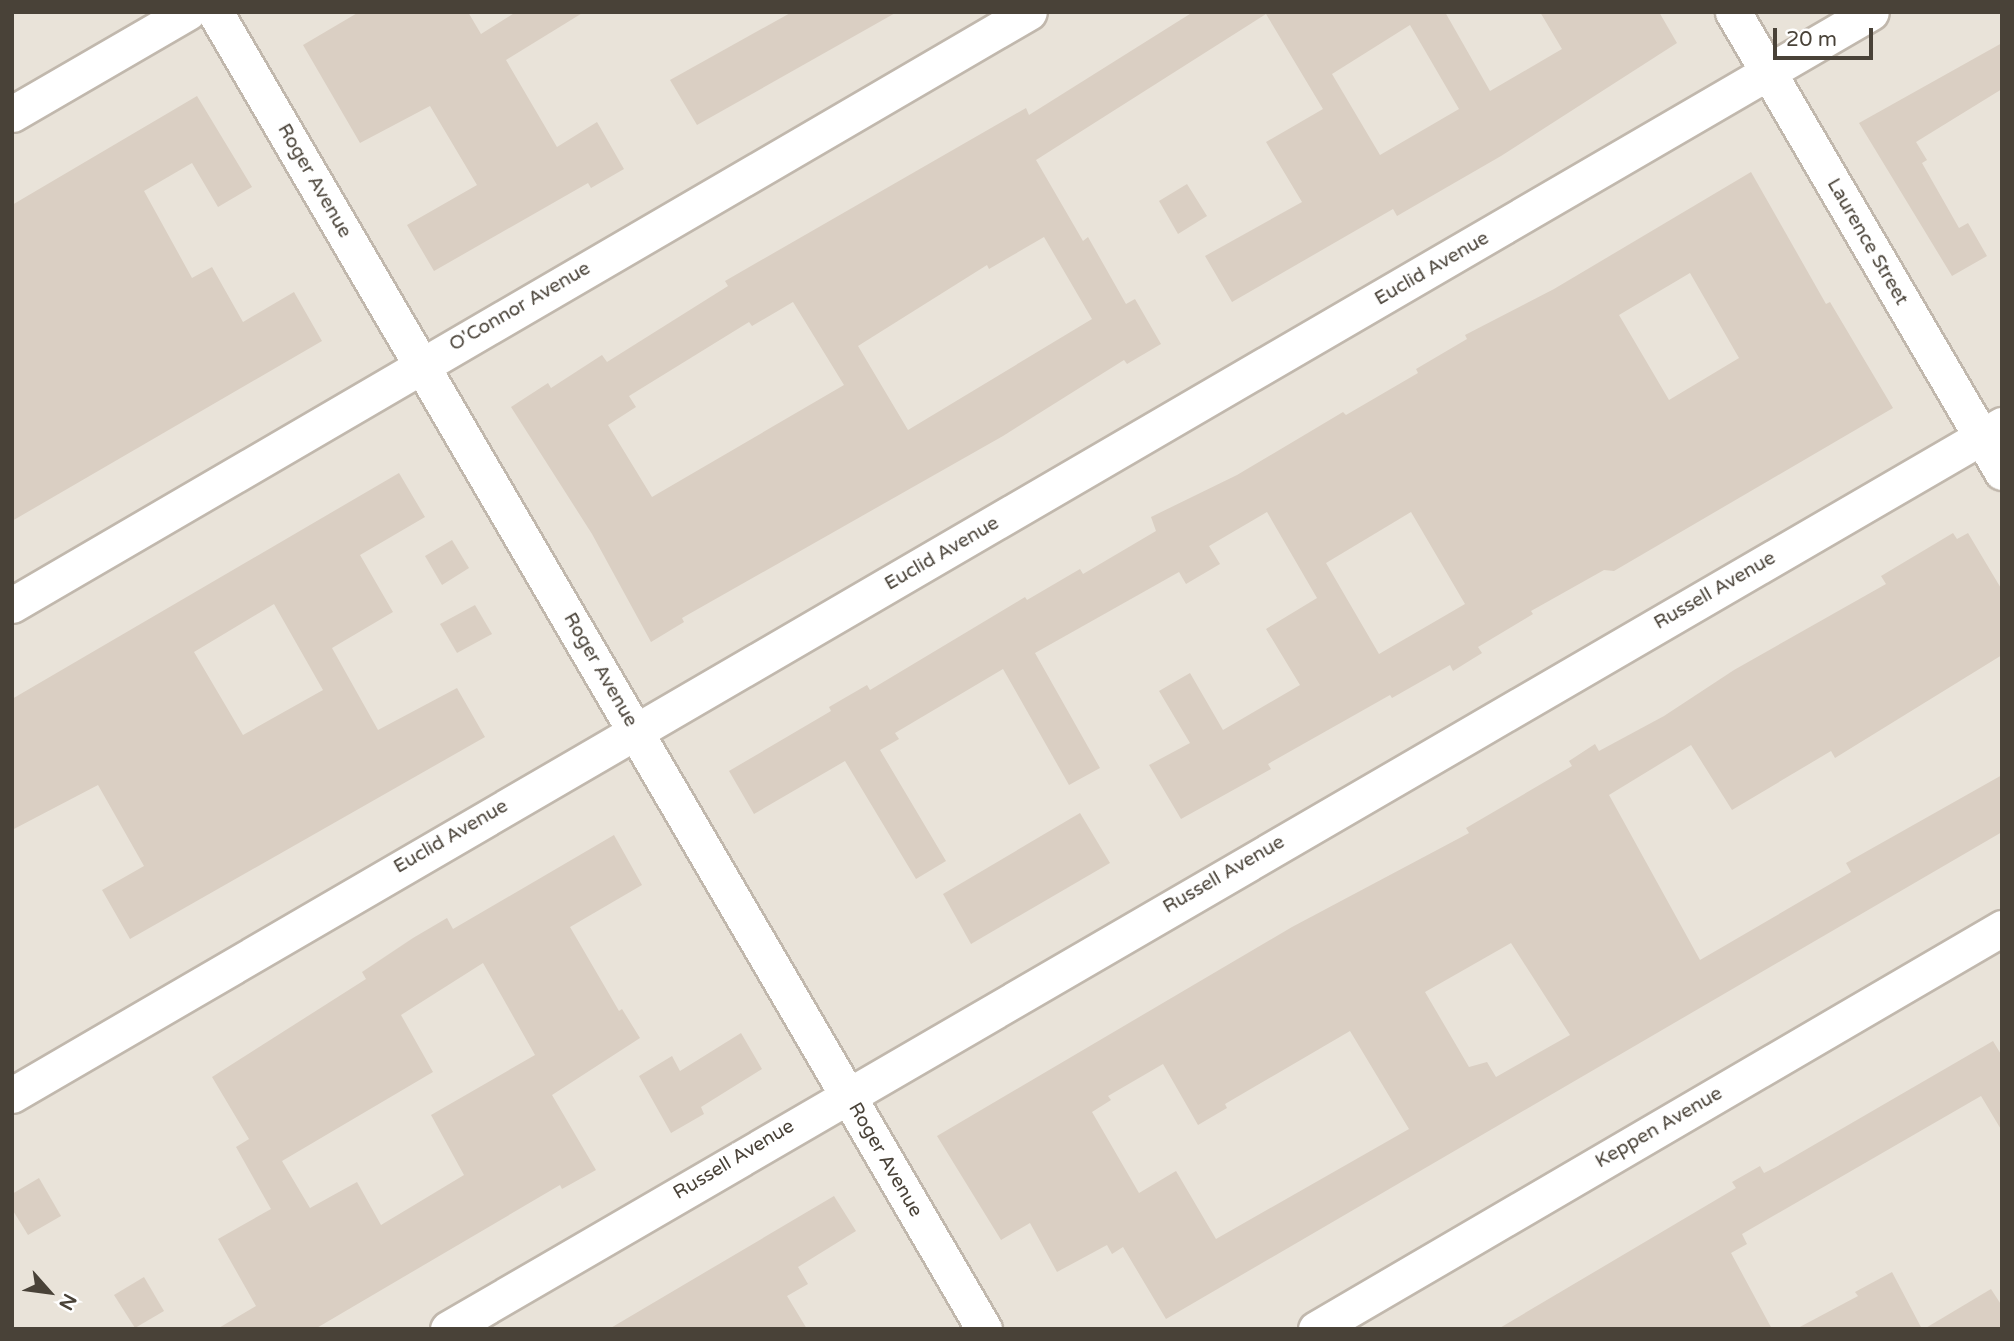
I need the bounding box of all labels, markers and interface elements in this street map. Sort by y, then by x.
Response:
scale bar [1776,14,1876,58]
text: 20 m [1786,27,1837,52]
street label: Roger Avenue [272,120,356,242]
street label: Laurence Street [1822,175,1912,309]
street label: Euclid Avenue [1371,227,1493,311]
street label: O'Connor Avenue [445,257,595,357]
street label: Euclid Avenue [881,512,1003,596]
street label: Russell Avenue [1650,547,1780,635]
street label: Roger Avenue [558,609,642,731]
street label: Euclid Avenue [390,795,512,879]
street label: Russell Avenue [1159,831,1289,919]
street label: Keppen Avenue [1591,1082,1727,1174]
street label: Roger Avenue [843,1099,927,1221]
street label: Russell Avenue [670,1115,798,1205]
north arrow [14,1257,84,1327]
text: N [54,1290,81,1314]

